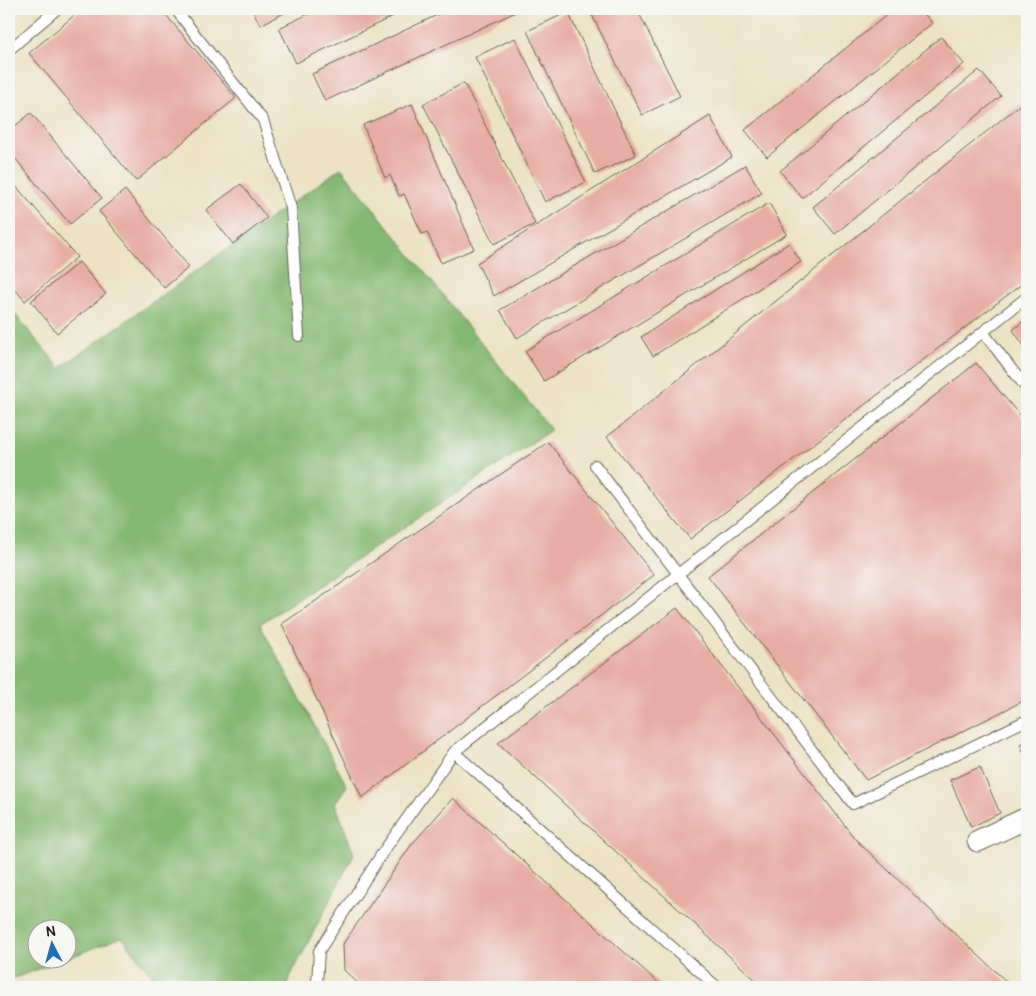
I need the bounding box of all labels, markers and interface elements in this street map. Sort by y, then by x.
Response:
north arrow [28,918,78,968]
text: N [45,923,56,941]

